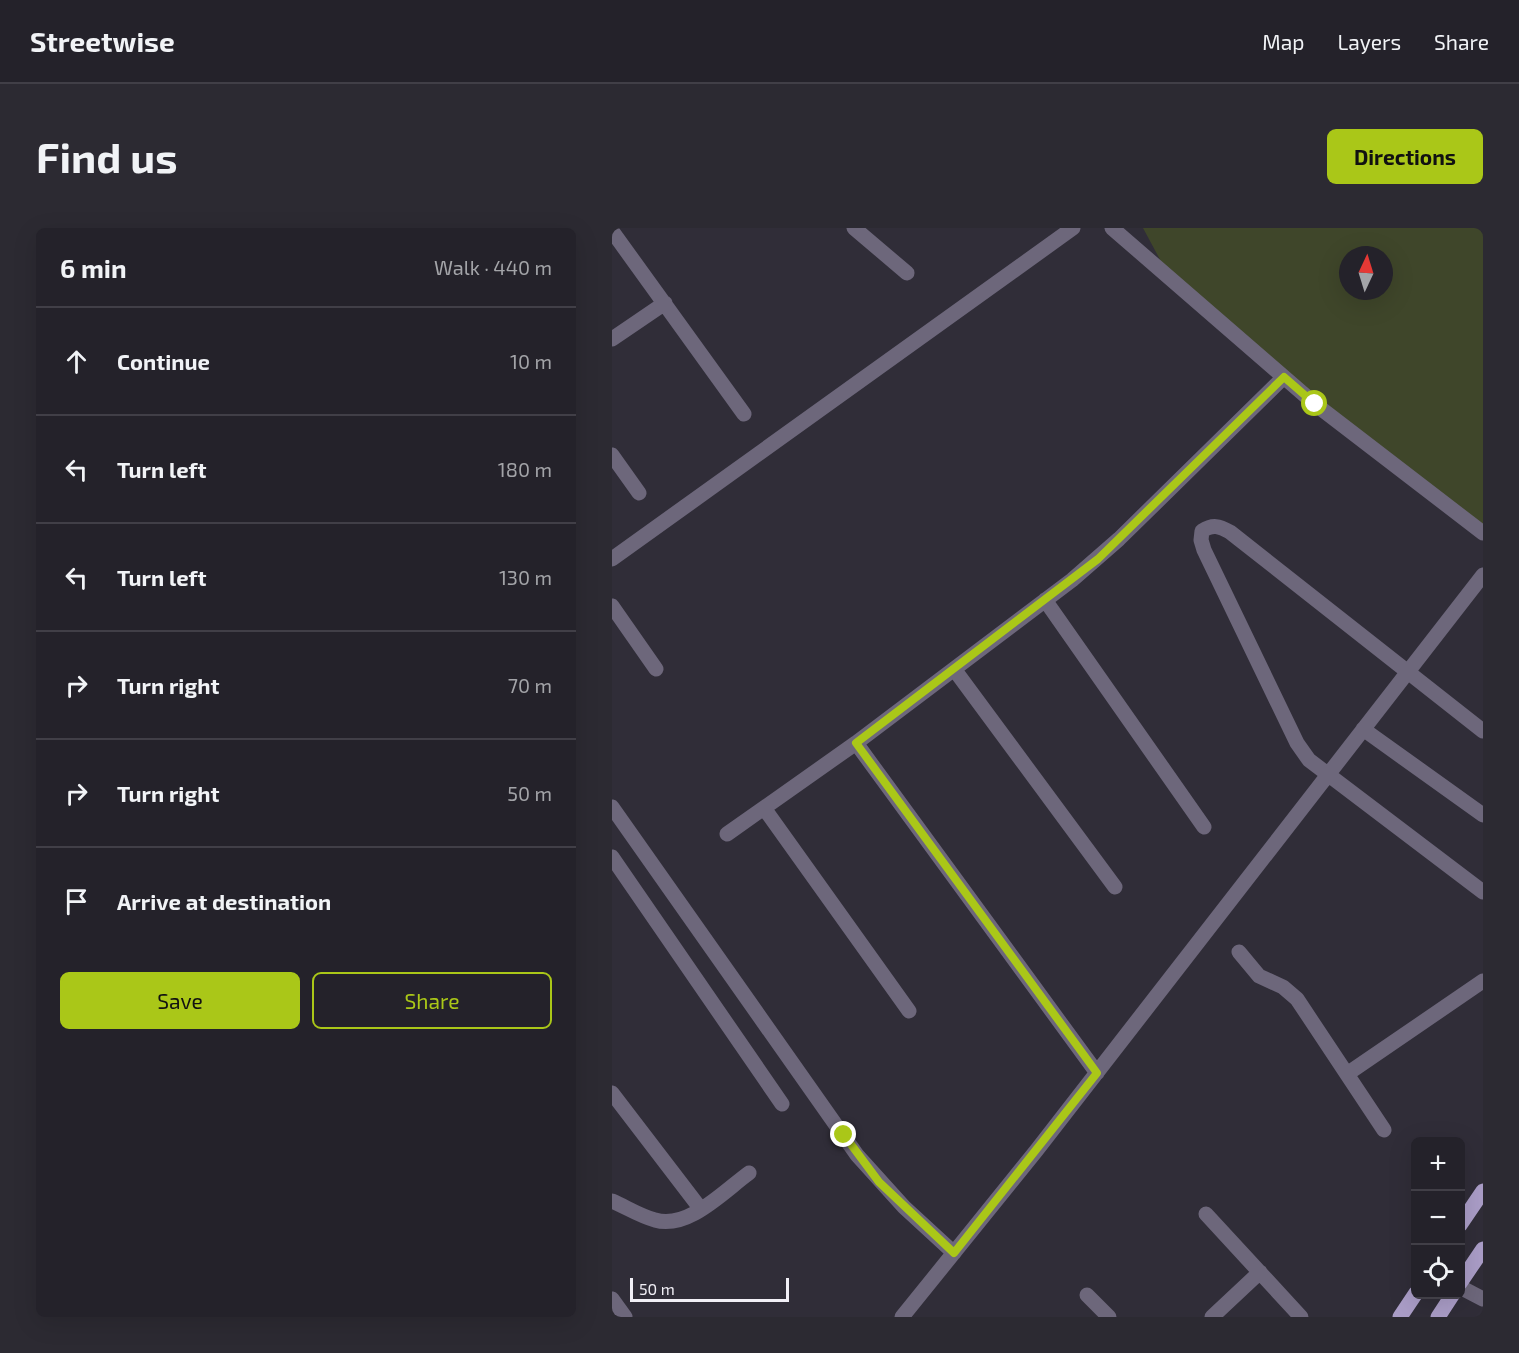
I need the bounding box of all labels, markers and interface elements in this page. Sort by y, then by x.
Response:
text: Streetwise [30,24,175,58]
text: Map [1262,29,1304,54]
text: Layers [1337,29,1401,54]
text: Share [1434,29,1489,54]
button: Directions [1327,129,1483,184]
text: Find us [36,131,178,181]
north arrow [1339,246,1393,300]
text: 6 min [60,252,127,283]
text: Walk · 440 m [434,255,552,279]
icon: ahead [60,345,93,378]
text: Continue [117,348,210,374]
text: 10 m [510,349,552,373]
route start [1301,390,1327,416]
icon: left [60,453,93,486]
text: Turn left [117,456,206,482]
text: 180 m [498,457,552,481]
icon: left [60,561,93,594]
text: Turn left [117,564,206,590]
text: 130 m [499,565,552,589]
icon: right [60,669,93,702]
text: Turn right [117,672,219,698]
text: 70 m [508,673,552,697]
icon: right [60,777,93,810]
text: Turn right [117,780,219,806]
text: 50 m [507,781,552,805]
icon: arrive [60,885,93,918]
text: Arrive at destination [117,888,331,914]
button: Save [60,972,300,1029]
button: Share [312,972,552,1029]
route end [830,1121,856,1147]
map controls [1411,1137,1465,1299]
button: + [1411,1137,1465,1191]
button: − [1411,1191,1465,1245]
button: locate [1411,1245,1465,1299]
scale bar [630,1275,789,1302]
text: 50 m [639,1279,675,1298]

